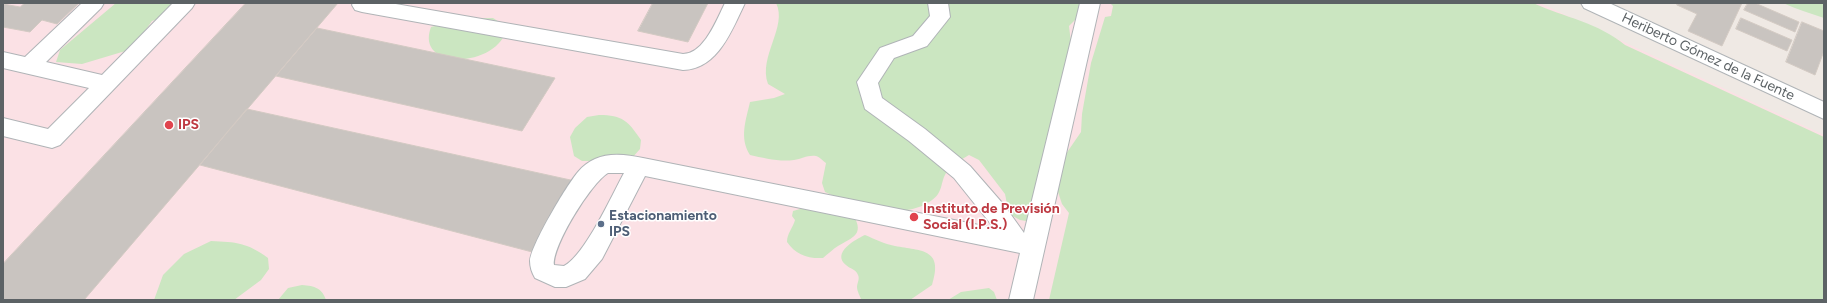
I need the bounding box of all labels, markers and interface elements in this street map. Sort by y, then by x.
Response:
street label: Heriberto Gómez de la Fuente [1619,9,1797,105]
place label: IPS [178,117,199,133]
marker: IPS [163,119,175,131]
place label: Instituto de Previsión Social (I.P.S.) [923,201,1060,234]
place label: Estacionamiento IPS [609,208,717,240]
marker: Instituto de Previsión Social (I.P.S.) [908,211,920,223]
marker: Estacionamiento IPS [596,219,606,229]

